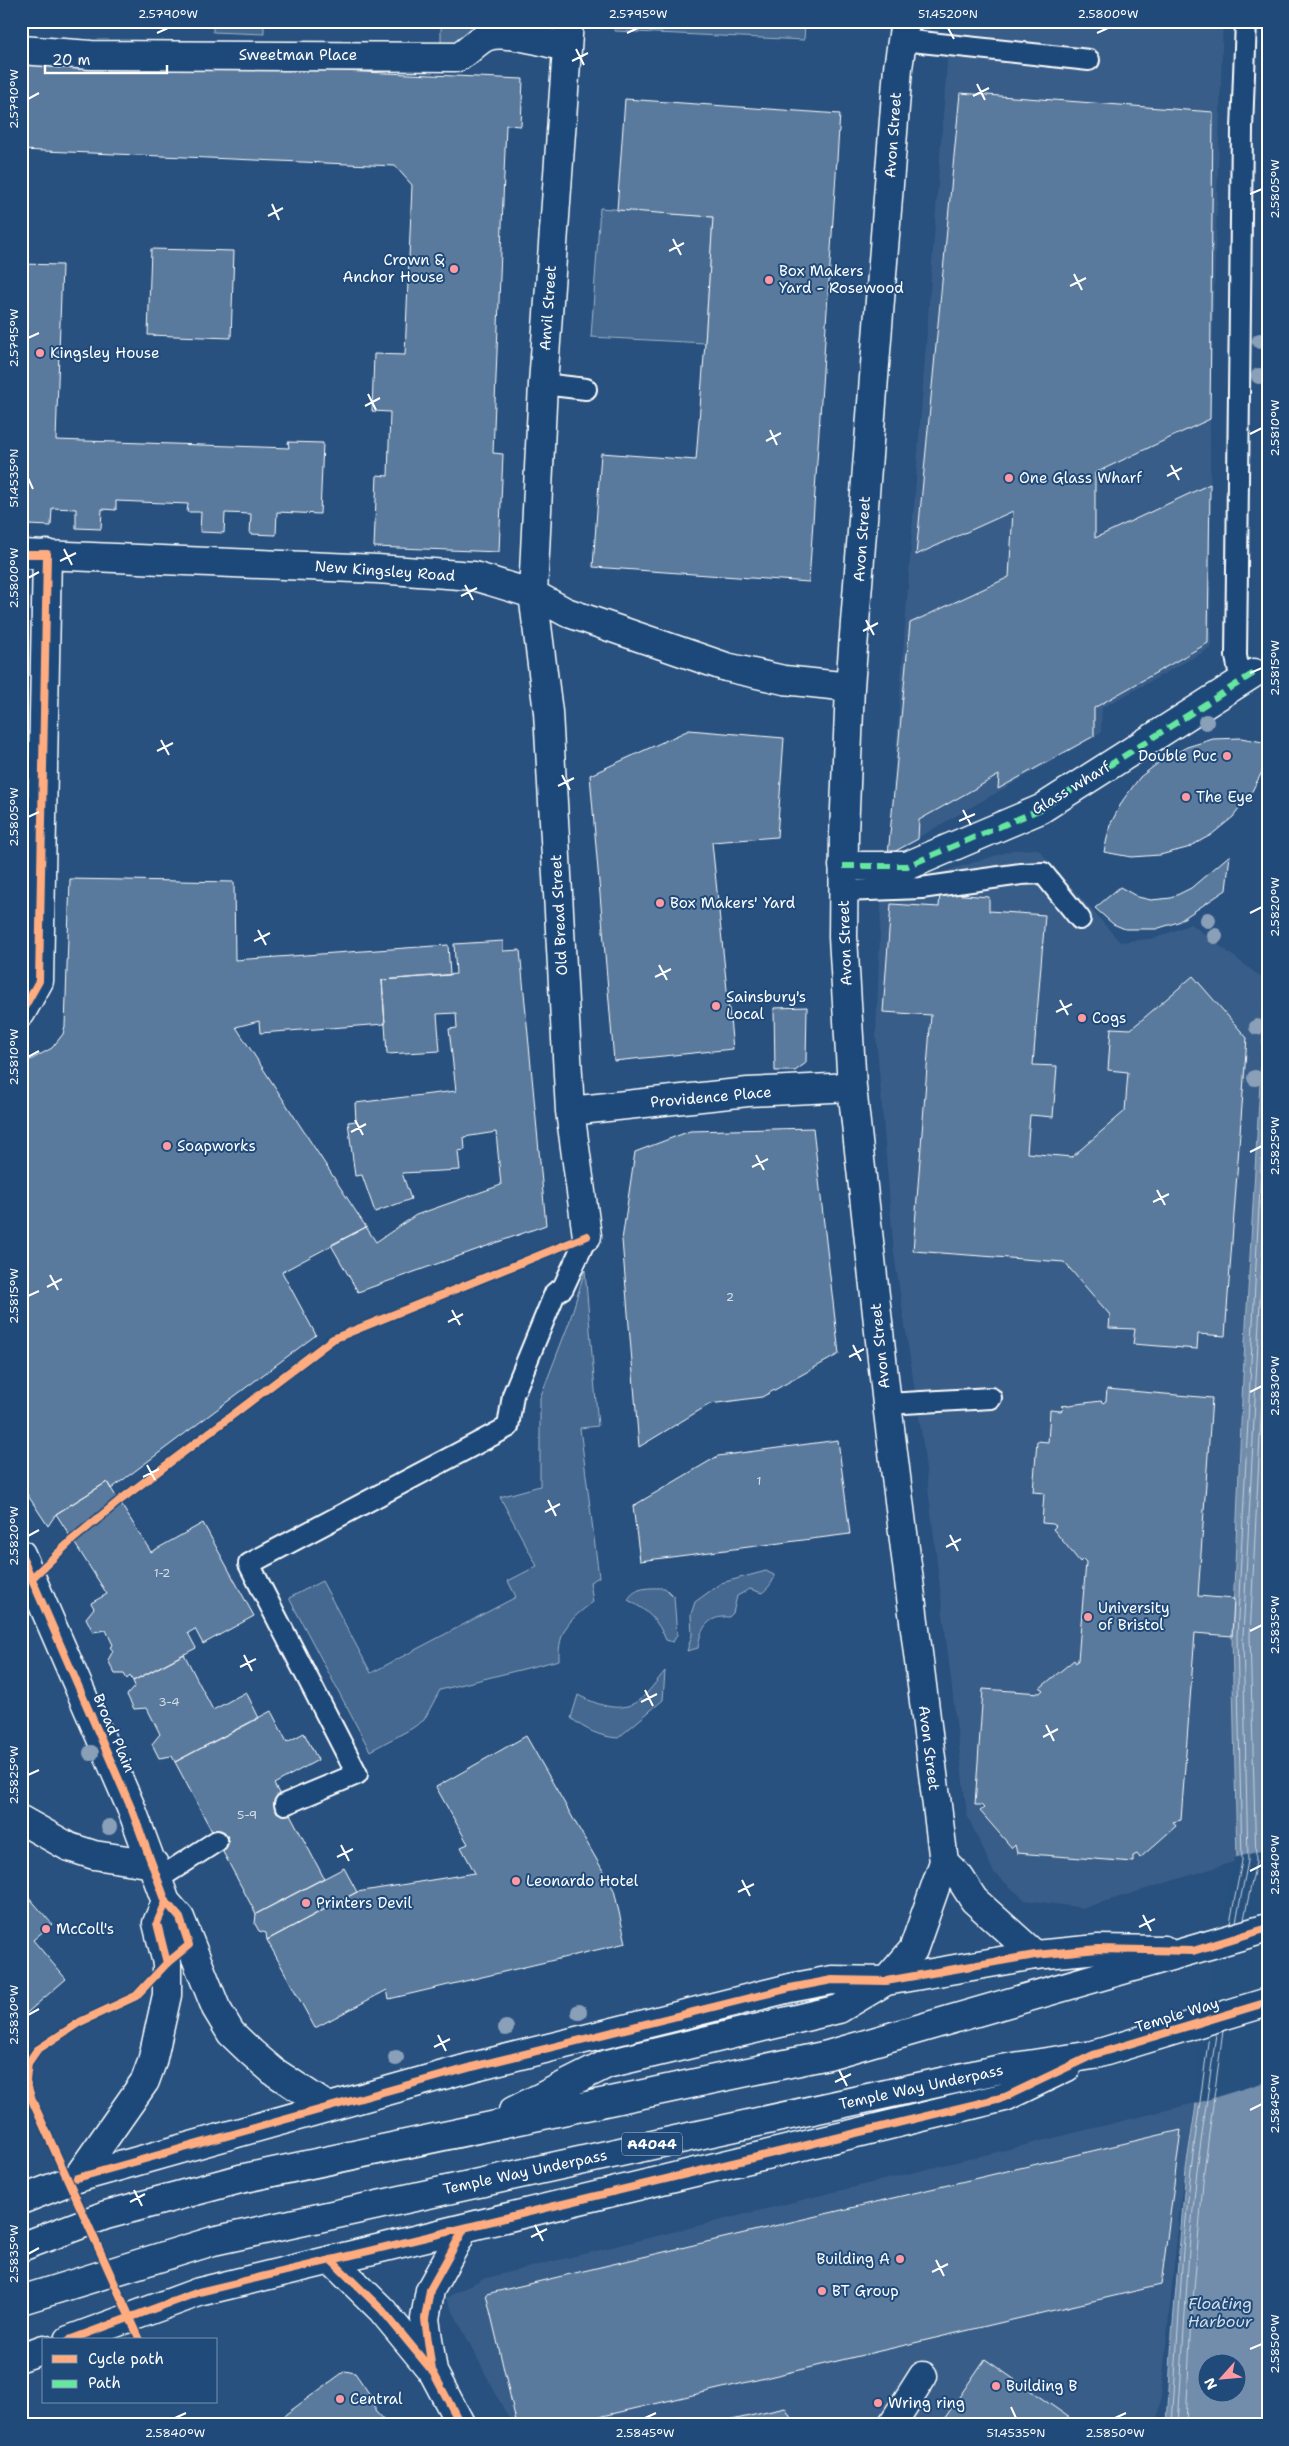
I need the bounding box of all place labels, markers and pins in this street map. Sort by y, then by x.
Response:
place label: Crown & Anchor House [342,250,445,287]
place label: Box Makers Yard - Rosewood [779,261,904,298]
marker: Crown & Anchor House [448,263,460,275]
marker: Box Makers Yard - Rosewood [763,274,775,286]
place label: Kingsley House [50,343,159,363]
marker: Kingsley House [34,347,46,359]
place label: One Glass Wharf [1019,468,1142,488]
marker: One Glass Wharf [1003,472,1015,484]
place label: Double Puc [1138,746,1217,766]
marker: Double Puc [1221,750,1233,762]
place label: The Eye [1196,787,1253,807]
marker: The Eye [1180,791,1192,803]
place label: Box Makers' Yard [670,893,796,913]
marker: Box Makers' Yard [654,897,666,909]
place label: Sainsbury's Local [726,987,806,1024]
marker: Sainsbury's Local [710,1000,722,1012]
place label: Cogs [1092,1008,1126,1028]
marker: Cogs [1076,1012,1088,1024]
place label: Soapworks [177,1136,256,1156]
marker: Soapworks [161,1140,173,1152]
place label: University of Bristol [1098,1598,1170,1635]
marker: University of Bristol [1082,1611,1094,1623]
place label: Leonardo Hotel [526,1871,639,1891]
marker: Leonardo Hotel [510,1875,522,1887]
place label: Printers Devil [316,1893,413,1913]
marker: Printers Devil [300,1897,312,1909]
place label: McColl's [56,1919,114,1939]
marker: McColl's [40,1923,52,1935]
place label: Building A [817,2249,890,2269]
marker: Building A [894,2253,906,2265]
place label: BT Group [832,2281,899,2301]
marker: BT Group [816,2285,828,2297]
place label: Building B [1006,2376,1078,2396]
marker: Building B [990,2380,1002,2392]
place label: Central [350,2389,403,2409]
marker: Central [334,2393,346,2405]
place label: Wring ring [888,2393,965,2413]
marker: Wring ring [872,2397,884,2409]

